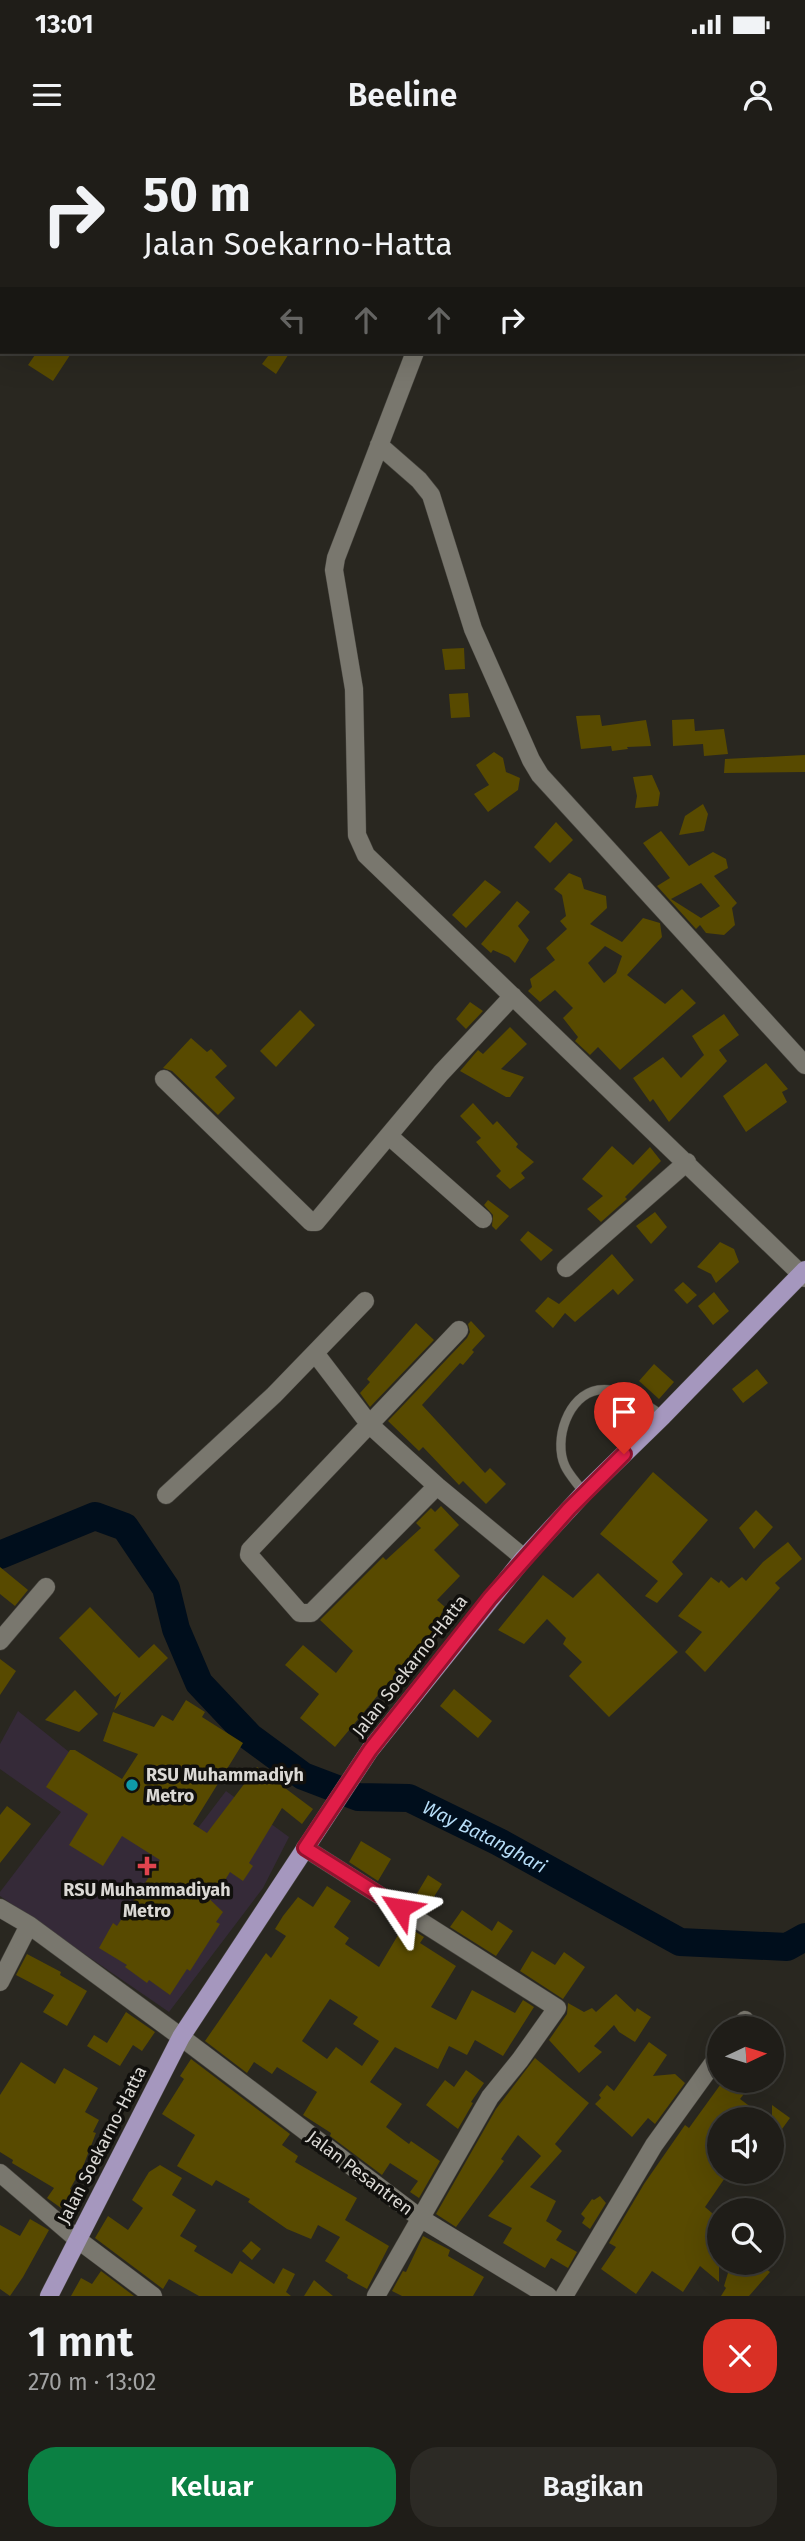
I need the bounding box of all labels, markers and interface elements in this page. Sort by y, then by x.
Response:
text: 13:01 [35,9,94,40]
icon: menu [28,76,66,114]
text: Beeline [348,76,457,114]
icon: person [739,76,777,114]
text: 50 m [143,165,251,224]
icon: right [28,168,119,259]
text: Jalan Soekarno-Hatta [143,225,453,263]
icon: left [274,301,312,339]
icon: ahead [347,301,385,339]
icon: ahead [420,301,458,339]
icon: right [493,301,531,339]
pin [594,1382,654,1454]
icon: arrive [605,1393,643,1431]
street label: Jalan Soekarno-Hatta [348,1591,472,1741]
place label: RSU Muhammadiyh Metro [146,1764,304,1807]
marker: RSU Muhammadiyh Metro [124,1777,140,1793]
water label: Way Batanghari [419,1796,551,1878]
marker: RSU Muhammadiyah Metro [137,1856,157,1876]
position arrow [363,1871,437,1945]
place label: RSU Muhammadiyah Metro [63,1879,231,1922]
north arrow [707,2016,784,2093]
map controls [707,2016,784,2275]
street label: Jalan Soekarno-Hatta [53,2062,151,2228]
button: sound [707,2107,784,2184]
street label: Jalan Pesantren [303,2126,417,2220]
button: search [707,2198,784,2275]
text: 1 mnt [28,2317,133,2367]
button: close [703,2319,777,2393]
text: 270 m · 13:02 [28,2368,156,2396]
button: Keluar [28,2447,396,2527]
button: Bagikan [410,2447,777,2527]

